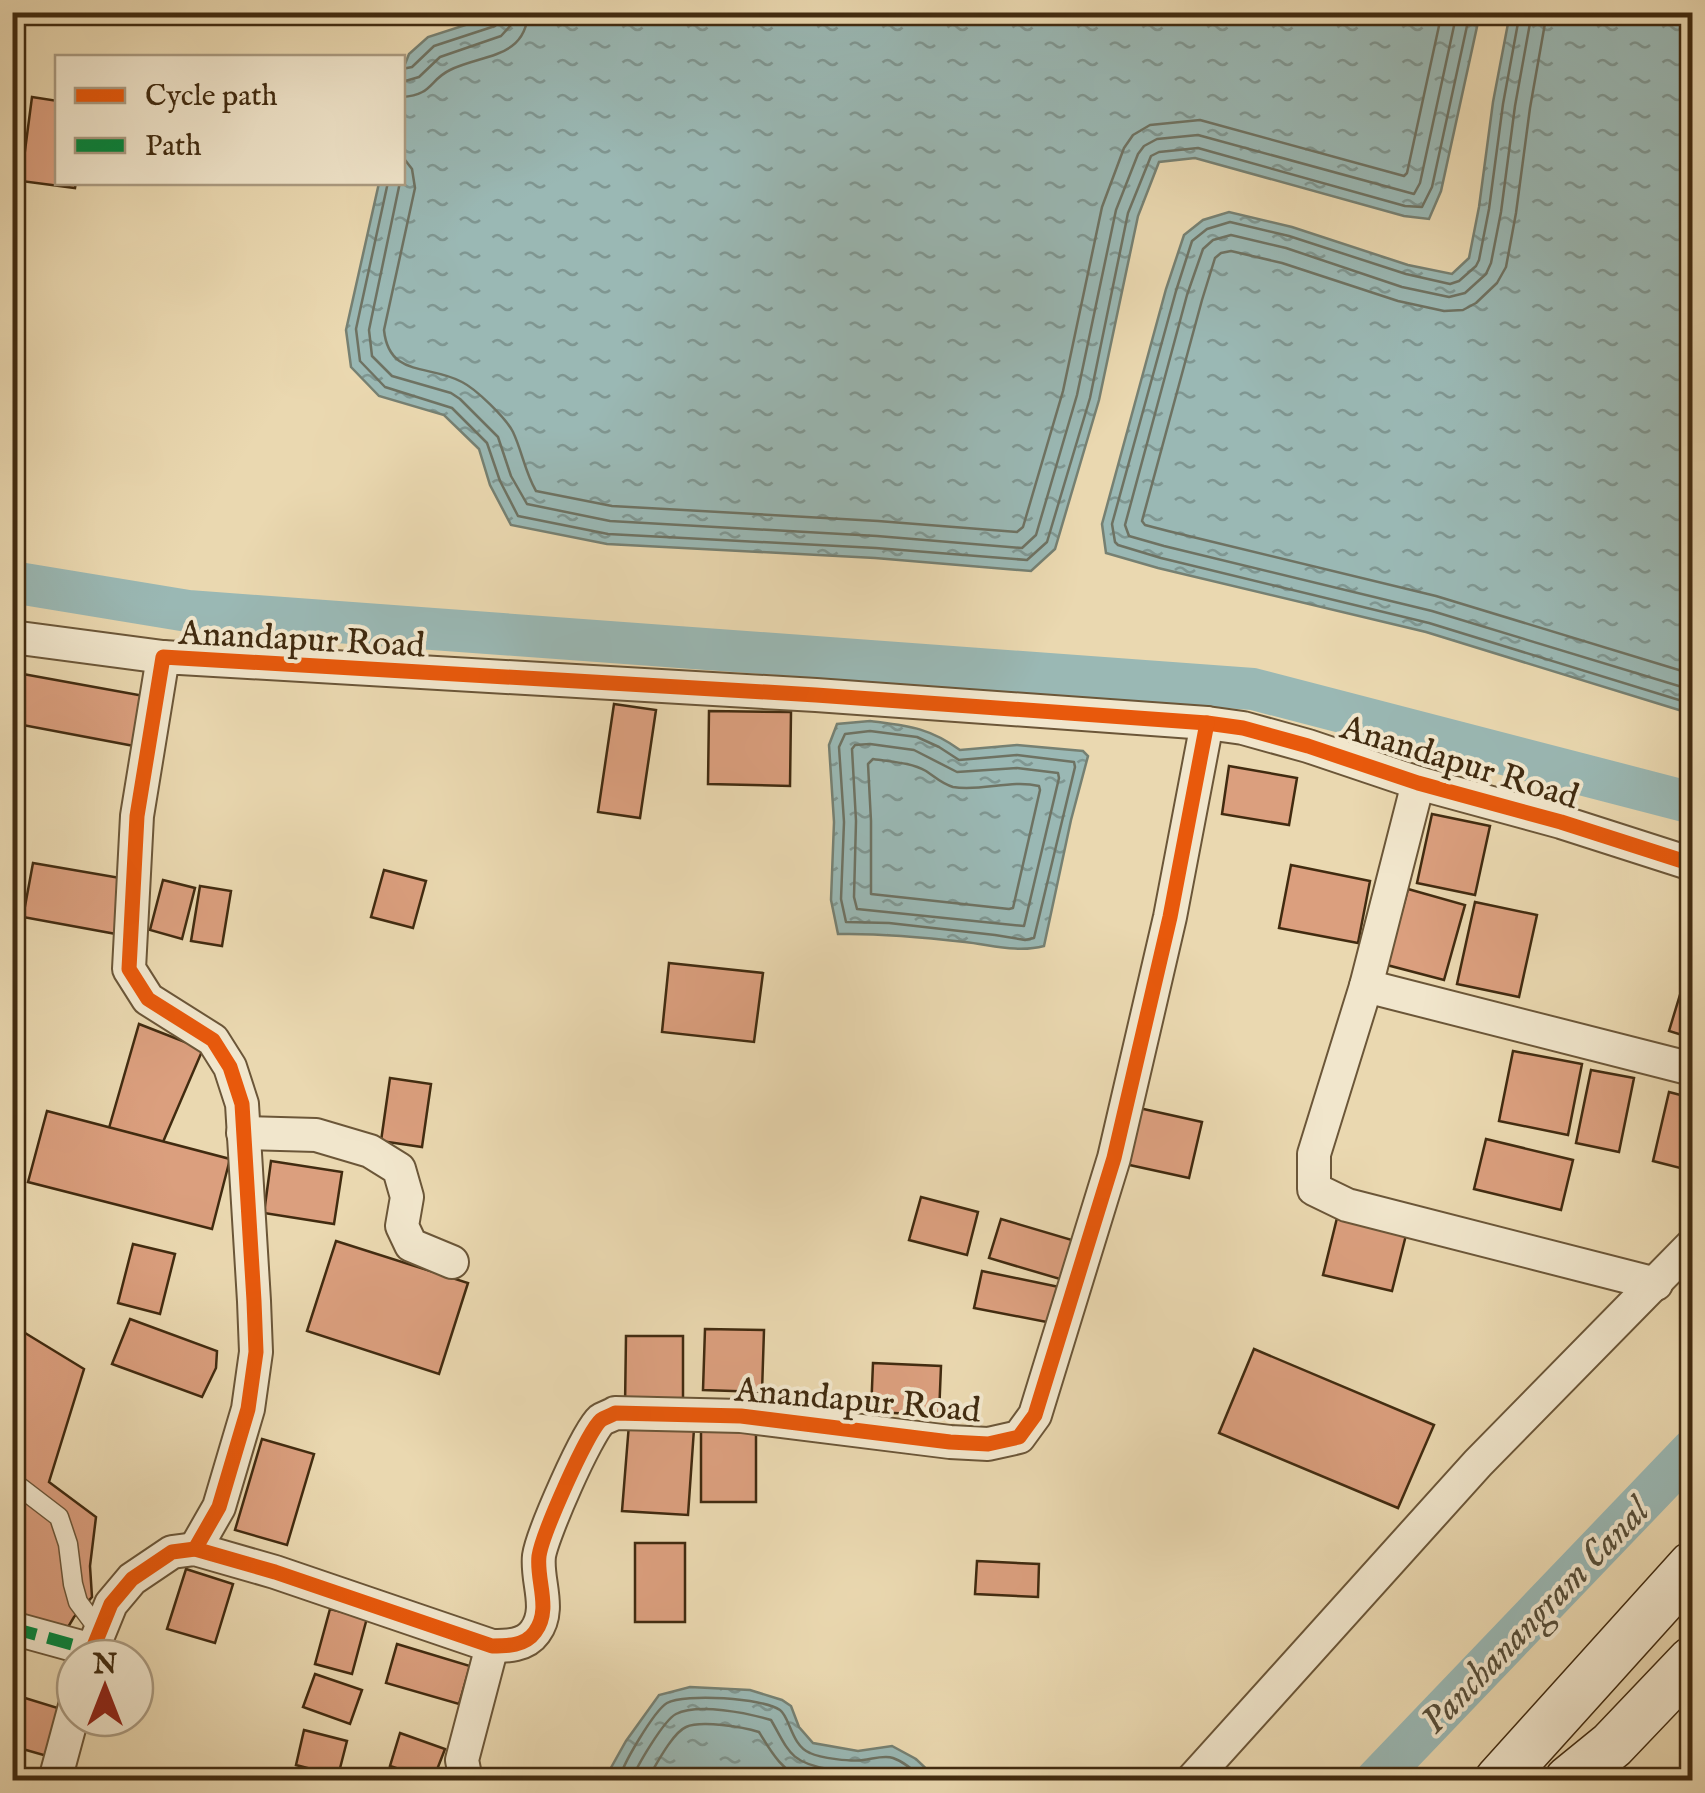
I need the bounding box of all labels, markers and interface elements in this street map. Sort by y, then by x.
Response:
legend [55,55,405,185]
text: Cycle path [145,78,278,116]
text: Path [145,128,201,166]
street label: Anandapur Road [177,612,426,669]
street label: Anandapur Road [1334,706,1584,821]
street label: Anandapur Road [732,1368,983,1435]
water label: Panchanangram Canal [1411,1487,1663,1745]
north arrow [55,1638,155,1738]
text: N [92,1648,117,1683]

